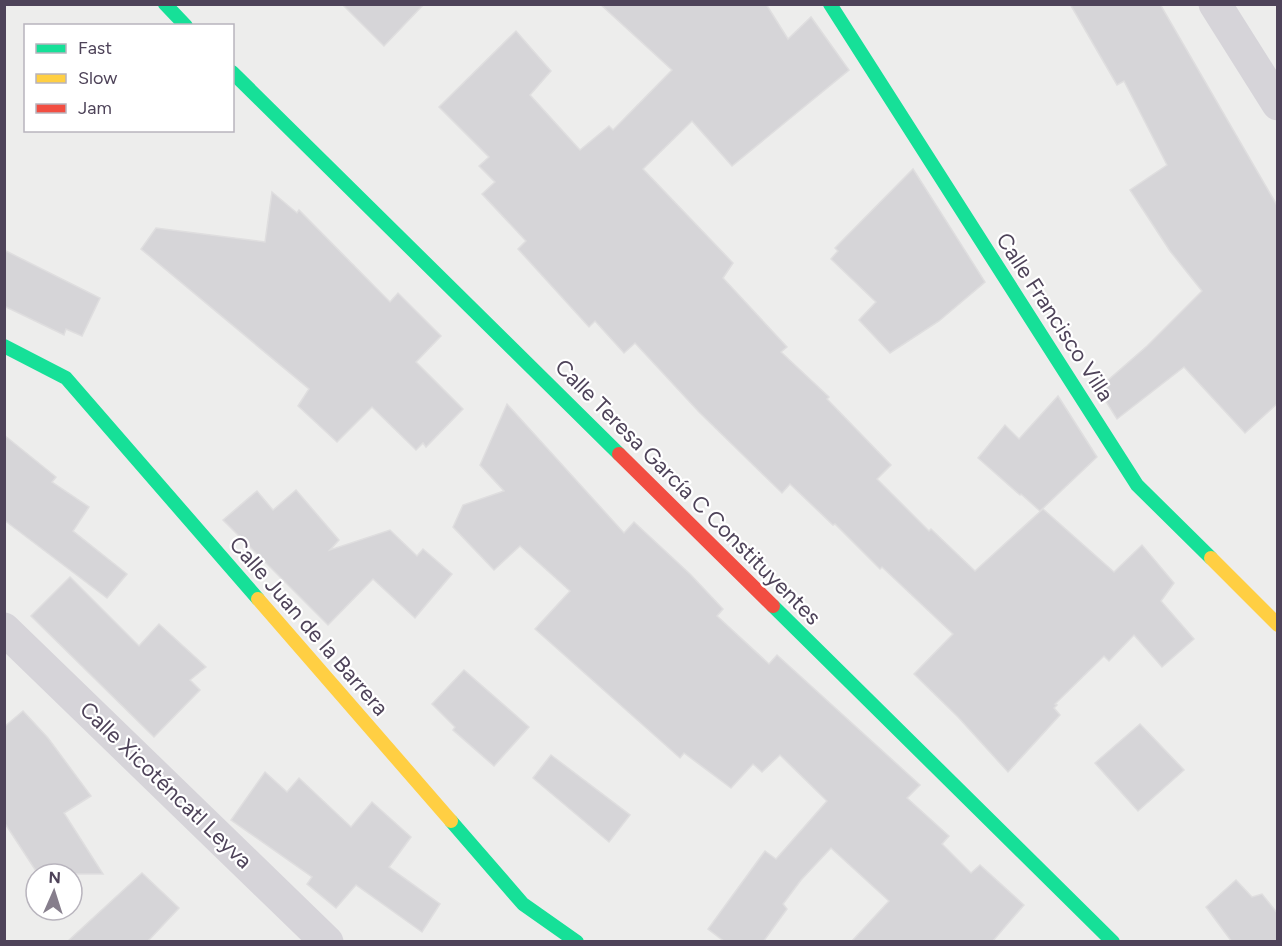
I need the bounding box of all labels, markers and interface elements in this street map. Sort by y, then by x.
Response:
legend [24,24,234,132]
text: Fast [78,37,112,59]
text: Slow [78,67,117,89]
text: Jam [78,97,112,119]
street label: Calle Francisco Villa [990,228,1120,406]
street label: Calle Teresa García C Constituyentes [549,353,827,631]
street label: Calle Juan de la Barrera [224,531,394,721]
street label: Calle Xicoténcatl Leyva [74,696,258,874]
north arrow [24,862,84,922]
text: N [48,868,61,887]

